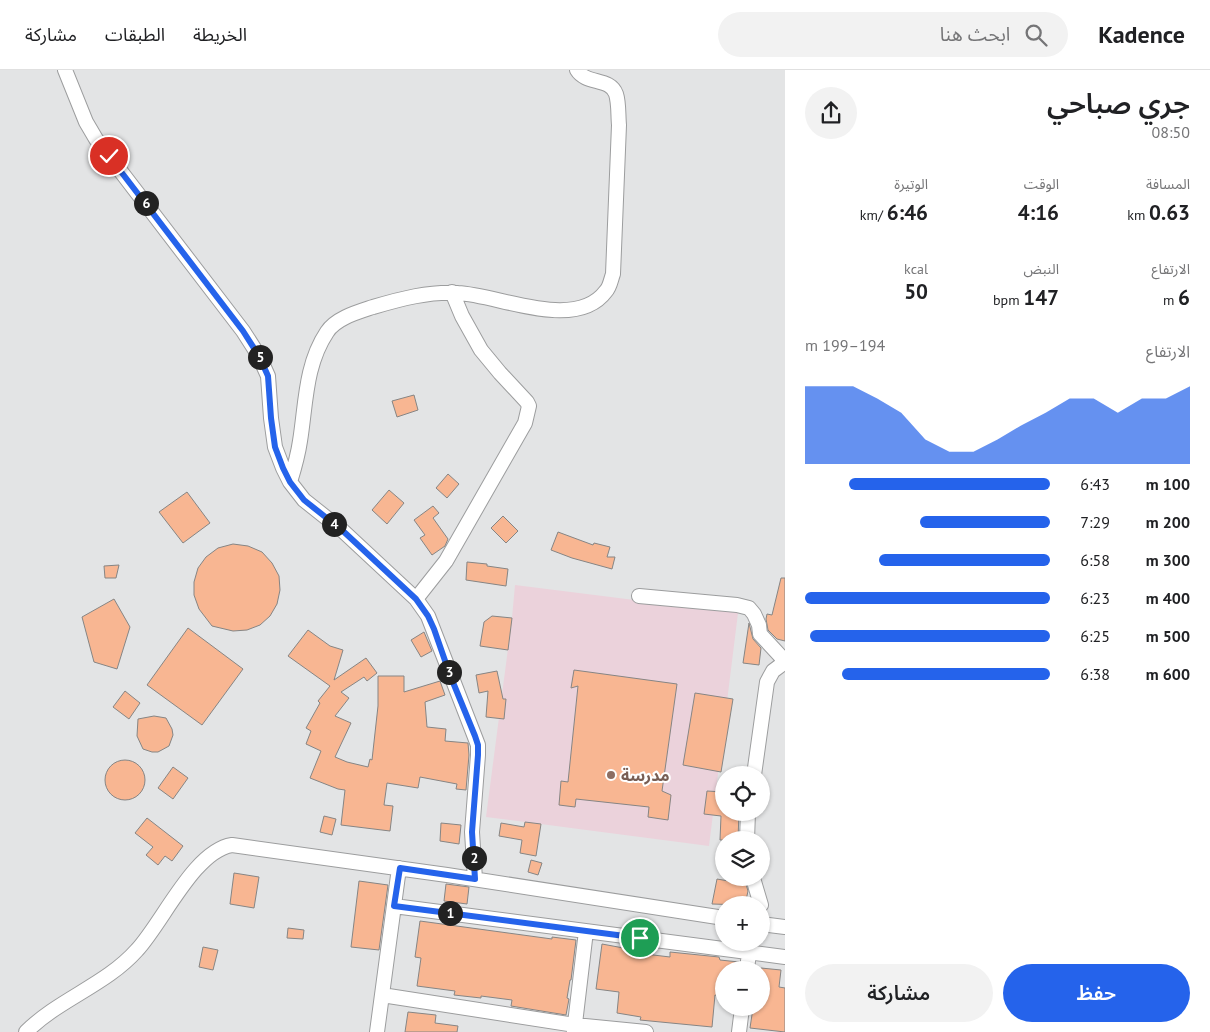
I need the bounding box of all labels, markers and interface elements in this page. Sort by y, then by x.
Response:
search box [718,12,1068,57]
text: Kadence [1098,19,1185,50]
icon: search [1022,21,1050,49]
text: ابحث هنا [940,22,1010,46]
text: مشاركة [25,23,77,46]
text: الطبقات [105,23,165,46]
text: الخريطة [193,23,247,46]
text: جري صباحي [1047,84,1190,121]
button: share [805,87,857,139]
text: 08:50 [1152,122,1190,142]
pin [88,135,130,177]
icon: check [95,142,123,170]
text: الوتيرة [894,175,928,193]
text: الوقت [1024,175,1059,193]
text: المسافة [1146,175,1190,193]
pin: 6 [134,190,158,216]
text: 6 [143,194,150,212]
text: 6:46 [887,199,928,226]
text: 4:16 [1018,199,1059,226]
text: 0.63 [1149,199,1190,226]
text: /km [860,206,887,224]
text: km [1127,206,1149,224]
text: kcal [904,260,928,278]
text: النبض [1023,260,1059,278]
text: الارتفاع [1152,260,1190,278]
text: 50 [904,278,928,305]
text: 147 [1023,284,1059,311]
text: 6 [1178,284,1190,311]
text: bpm [993,291,1023,309]
text: m [1163,291,1178,309]
text: 194–199 m [805,335,885,355]
text: الارتفاع [1146,341,1190,361]
pin: 5 [248,344,272,370]
text: 5 [257,348,264,366]
text: 6:43 [1080,474,1110,494]
text: 100 m [1146,474,1190,494]
pin: 4 [322,512,346,536]
text: 7:29 [1080,512,1110,532]
text: 200 m [1146,512,1190,532]
text: 4 [331,515,338,533]
text: 6:58 [1080,550,1110,570]
text: 300 m [1146,550,1190,570]
text: 6:23 [1080,588,1110,608]
text: 400 m [1146,588,1190,608]
text: 6:25 [1080,626,1110,646]
text: 500 m [1146,626,1190,646]
pin: 3 [436,660,462,684]
text: 3 [446,663,453,681]
text: 6:38 [1080,664,1110,684]
text: 600 m [1146,664,1190,684]
place label: مدرسة [621,765,670,785]
map controls [715,766,770,1016]
button: locate [715,766,770,821]
marker: مدرسة [605,769,617,781]
button: layers [715,831,770,886]
pin: 2 [462,846,486,870]
text: 2 [471,849,478,867]
button: + [715,896,770,951]
pin: 1 [438,900,462,926]
text: 1 [447,904,454,922]
pin [619,917,661,959]
icon: arrive [626,924,654,952]
button: − [715,961,770,1016]
button: مشاركة [805,964,993,1022]
button: حفظ [1003,964,1190,1022]

